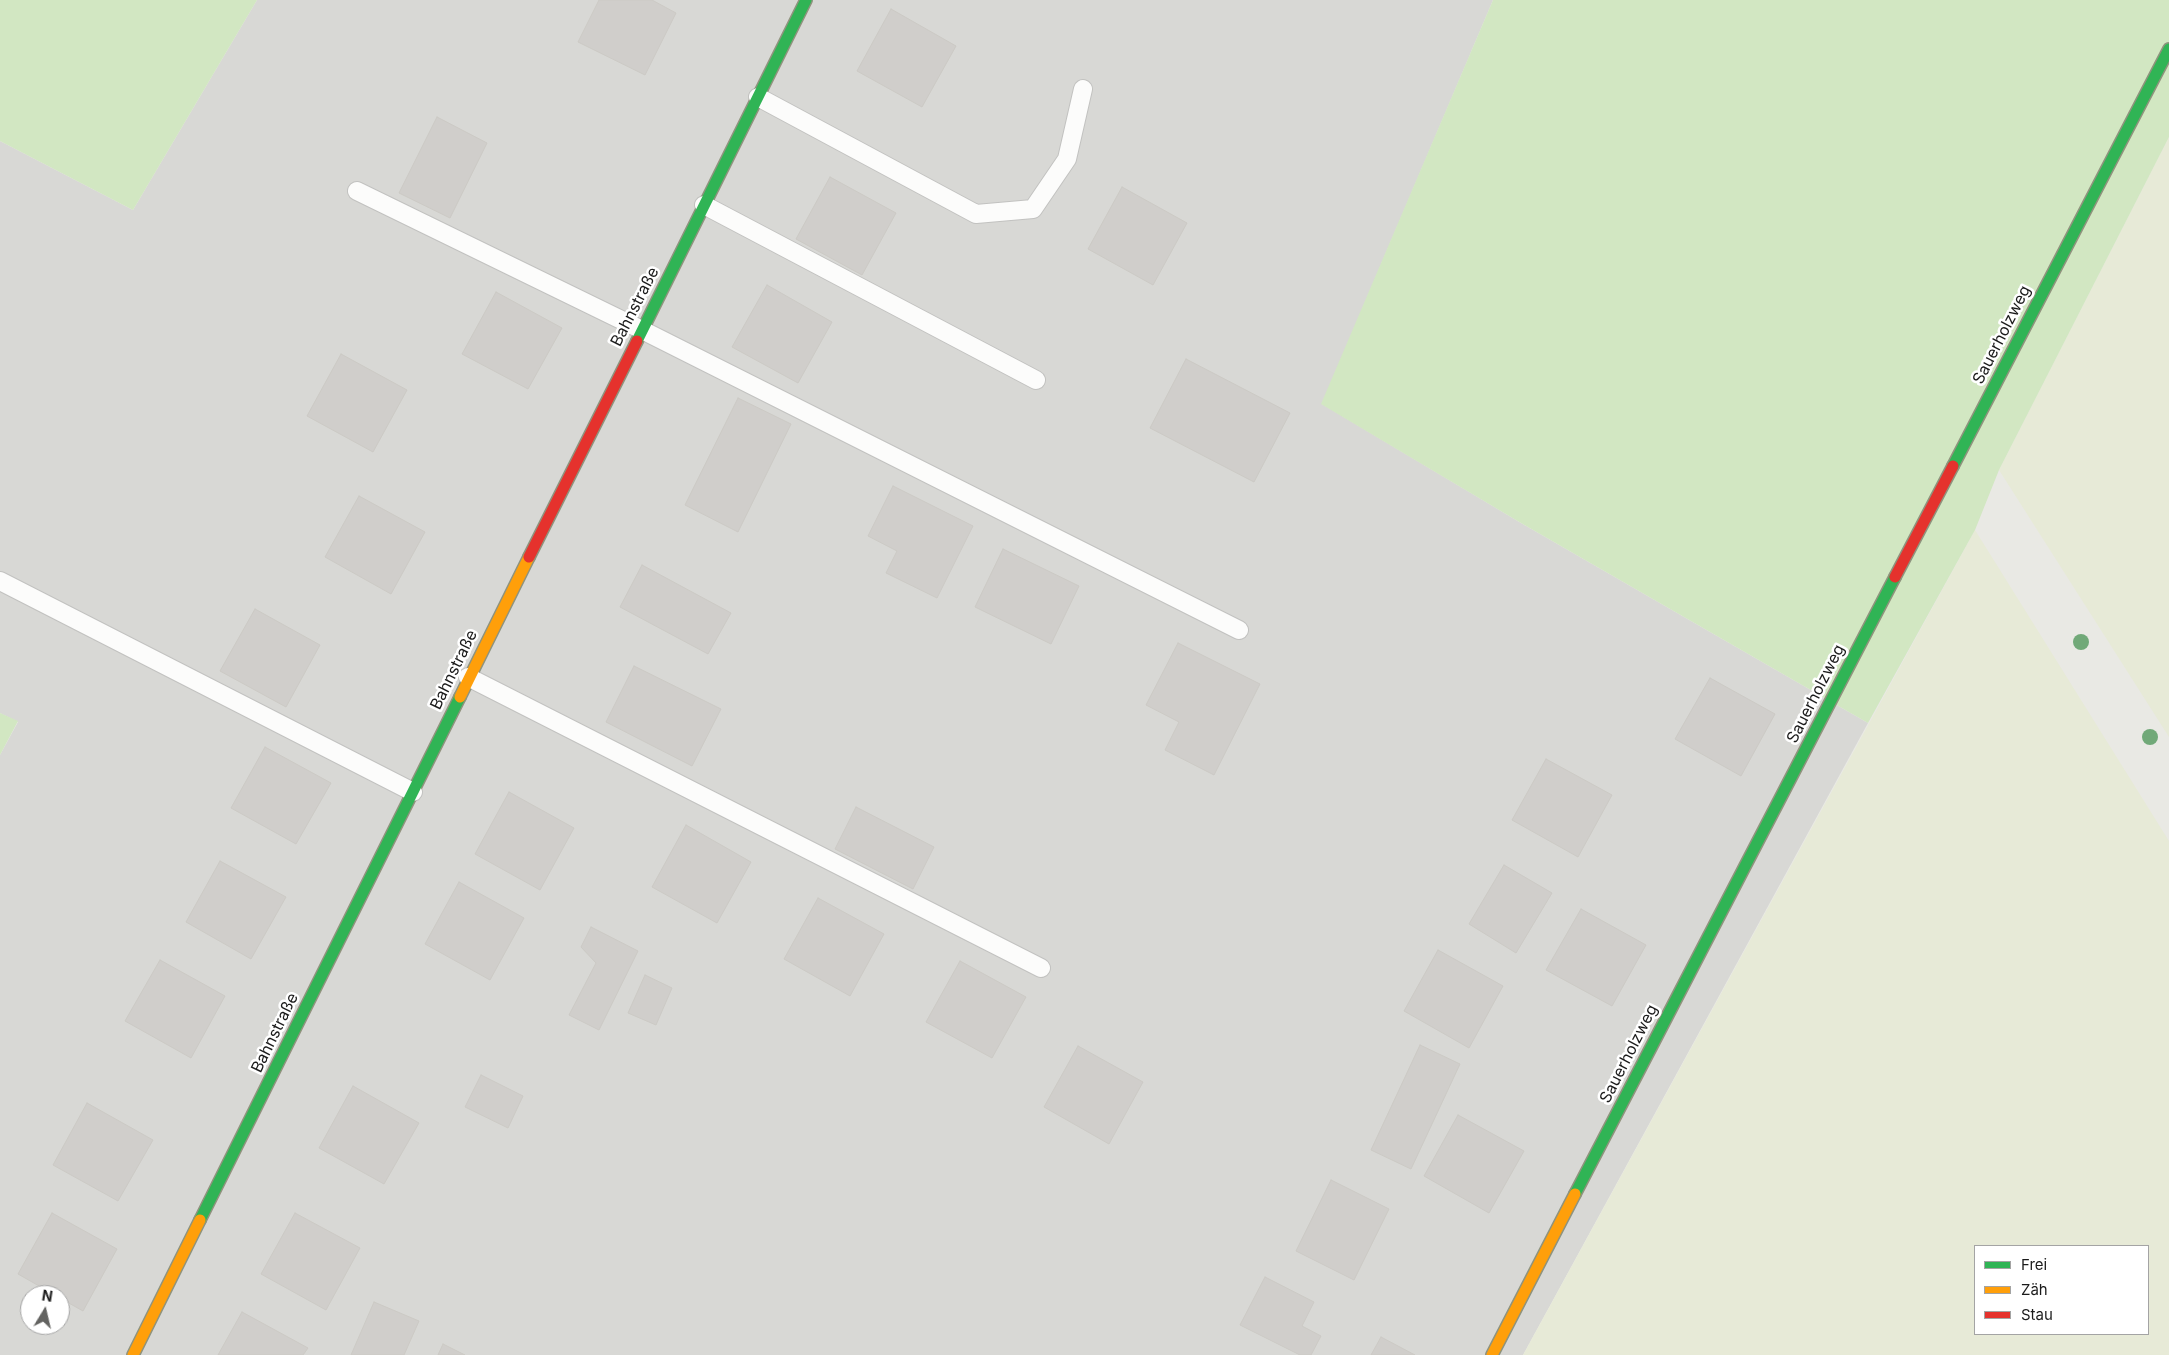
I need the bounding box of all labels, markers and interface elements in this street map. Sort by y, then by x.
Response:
street label: Bahnstraße [607,264,663,350]
street label: Sauerholzweg [1969,283,2035,387]
street label: Bahnstraße [426,627,482,713]
street label: Sauerholzweg [1783,642,1849,746]
street label: Bahnstraße [247,990,303,1076]
street label: Sauerholzweg [1596,1002,1662,1106]
legend [1974,1245,2149,1335]
text: Frei [2021,1255,2047,1274]
text: Zäh [2021,1280,2048,1299]
north arrow [20,1285,70,1335]
text: N [41,1286,54,1305]
text: Stau [2021,1305,2053,1324]

